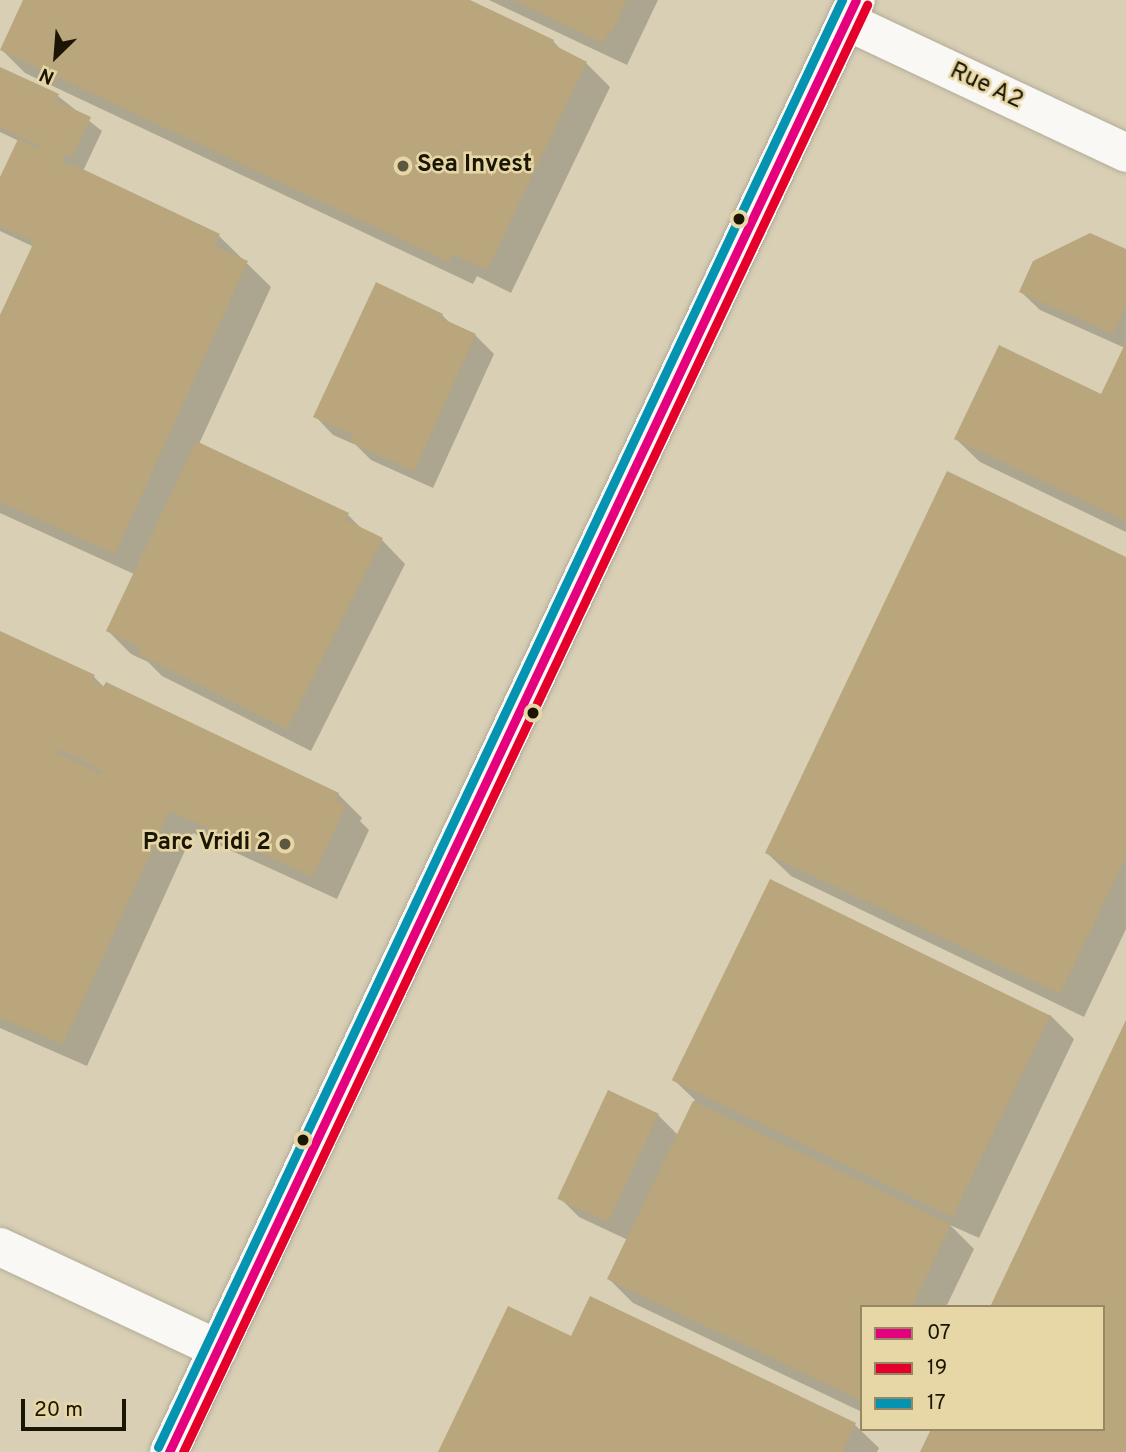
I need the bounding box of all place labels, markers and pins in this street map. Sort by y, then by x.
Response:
place label: Sea Invest [417,152,532,180]
marker: Sea Invest [395,158,411,174]
unlabelled marker [732,212,746,226]
unlabelled marker [526,706,540,720]
place label: Parc Vridi 2 [142,830,271,858]
marker: Parc Vridi 2 [277,836,293,852]
unlabelled marker [296,1133,310,1147]

